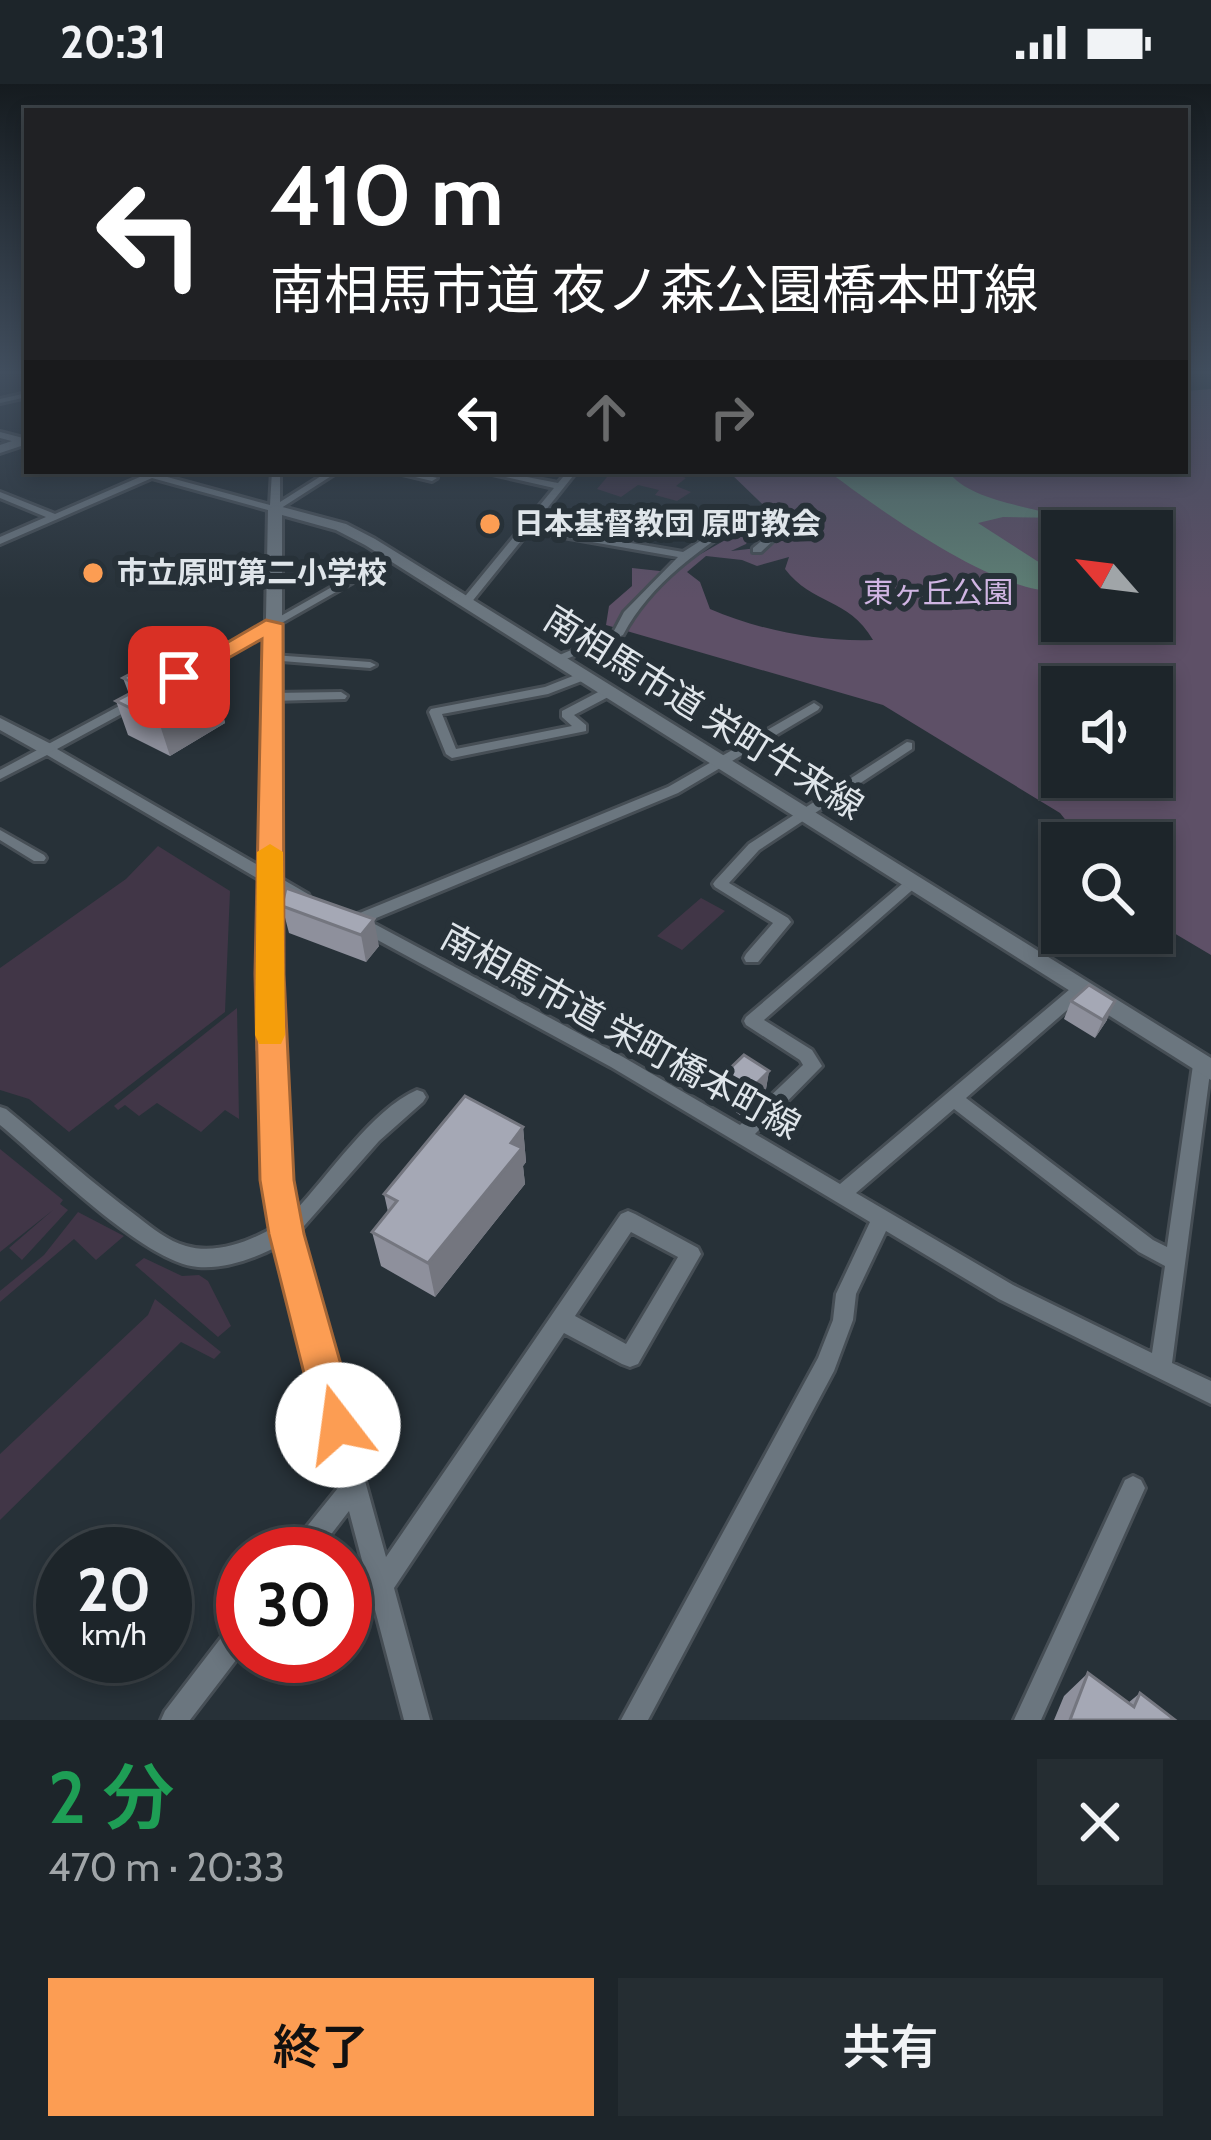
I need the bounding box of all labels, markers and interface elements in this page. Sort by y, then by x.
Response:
text: 20:31 [60,15,166,69]
text: 410 m [270,144,504,246]
icon: left [72,156,228,312]
text: 南相馬市道 夜ノ森公園橋本町線 [270,257,1038,323]
icon: left [447,384,513,450]
icon: ahead [573,384,639,450]
icon: right [699,384,765,450]
place label: 日本基督教団 原町教会 [514,505,821,542]
north arrow [1041,510,1173,642]
map controls [1041,510,1173,954]
marker: 日本基督教団 原町教会 [477,511,503,537]
place label: 市立原町第二小学校 [117,554,387,591]
marker: 市立原町第二小学校 [80,560,106,586]
park label: 東ヶ丘公園 [863,574,1013,611]
street label: 南相馬市道 栄町牛来線 [536,596,872,828]
pin [128,626,230,728]
icon: arrive [146,644,212,710]
button: sound [1041,666,1173,798]
button: search [1041,822,1173,954]
street label: 南相馬市道 栄町橋本町線 [434,914,808,1148]
position arrow [275,1362,401,1488]
speed limit sign: 30 [216,1527,372,1683]
text: 20 [77,1553,151,1626]
text: km/h [81,1616,147,1653]
text: 2 分 [48,1754,174,1841]
button: close [1037,1759,1163,1885]
text: 470 m · 20:33 [48,1843,285,1891]
button: 終了 [48,1978,594,2116]
button: 共有 [618,1978,1163,2116]

